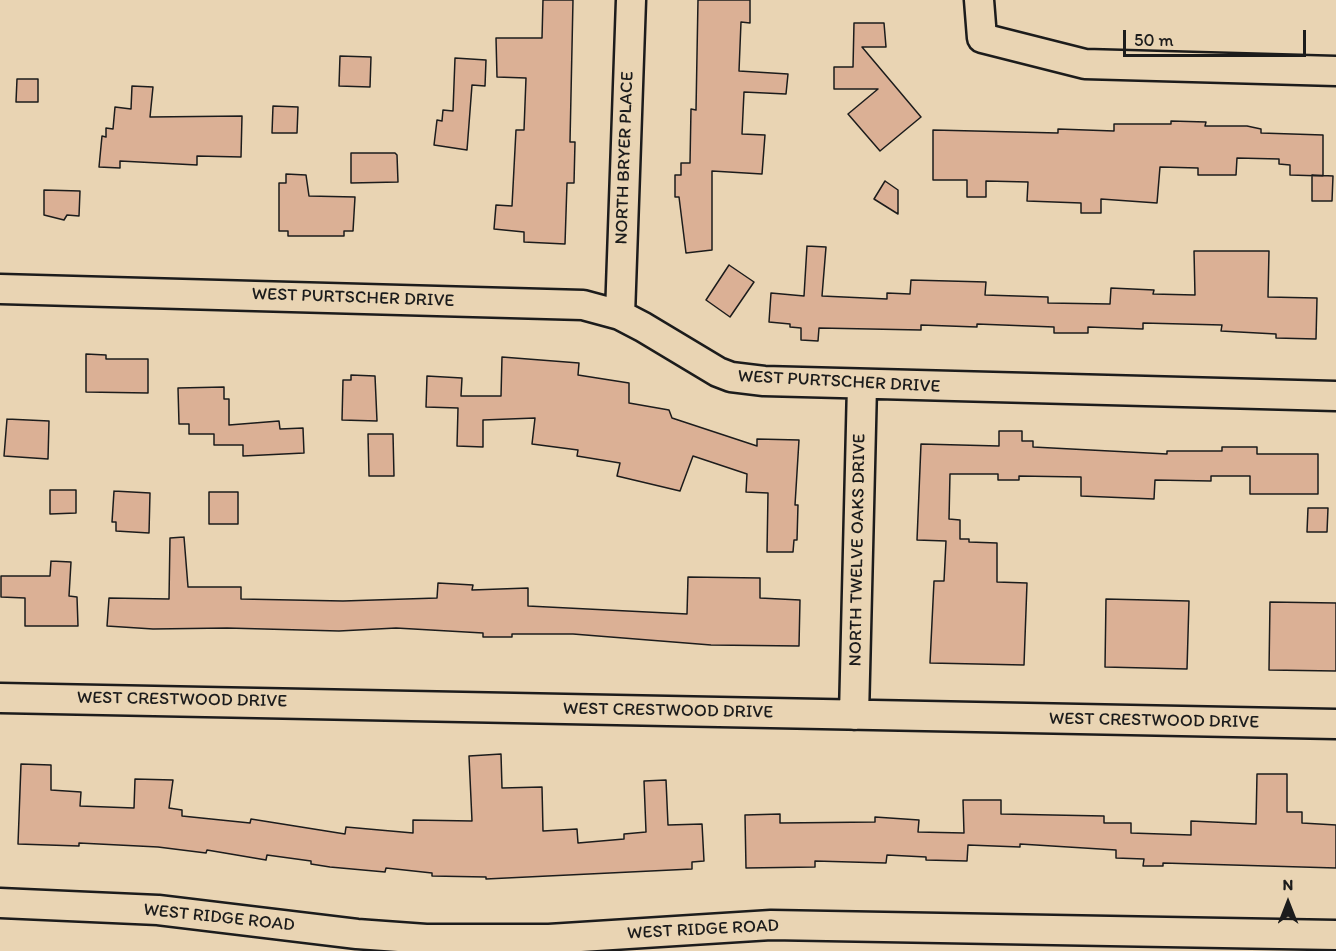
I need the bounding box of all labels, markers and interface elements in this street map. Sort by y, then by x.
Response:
scale bar [1126,18,1309,56]
text: 50 m [1134,29,1174,51]
street label: NORTH BRYER PLACE [611,71,639,245]
street label: WEST PURTSCHER DRIVE [251,284,455,312]
street label: WEST PURTSCHER DRIVE [737,366,941,398]
street label: NORTH TWELVE OAKS DRIVE [845,433,871,667]
street label: WEST CRESTWOOD DRIVE [77,687,287,713]
street label: WEST CRESTWOOD DRIVE [563,698,773,724]
street label: WEST CRESTWOOD DRIVE [1049,708,1259,734]
north arrow [1258,873,1318,933]
text: N [1283,875,1293,894]
street label: WEST RIDGE ROAD [142,899,296,937]
street label: WEST RIDGE ROAD [627,915,779,945]

